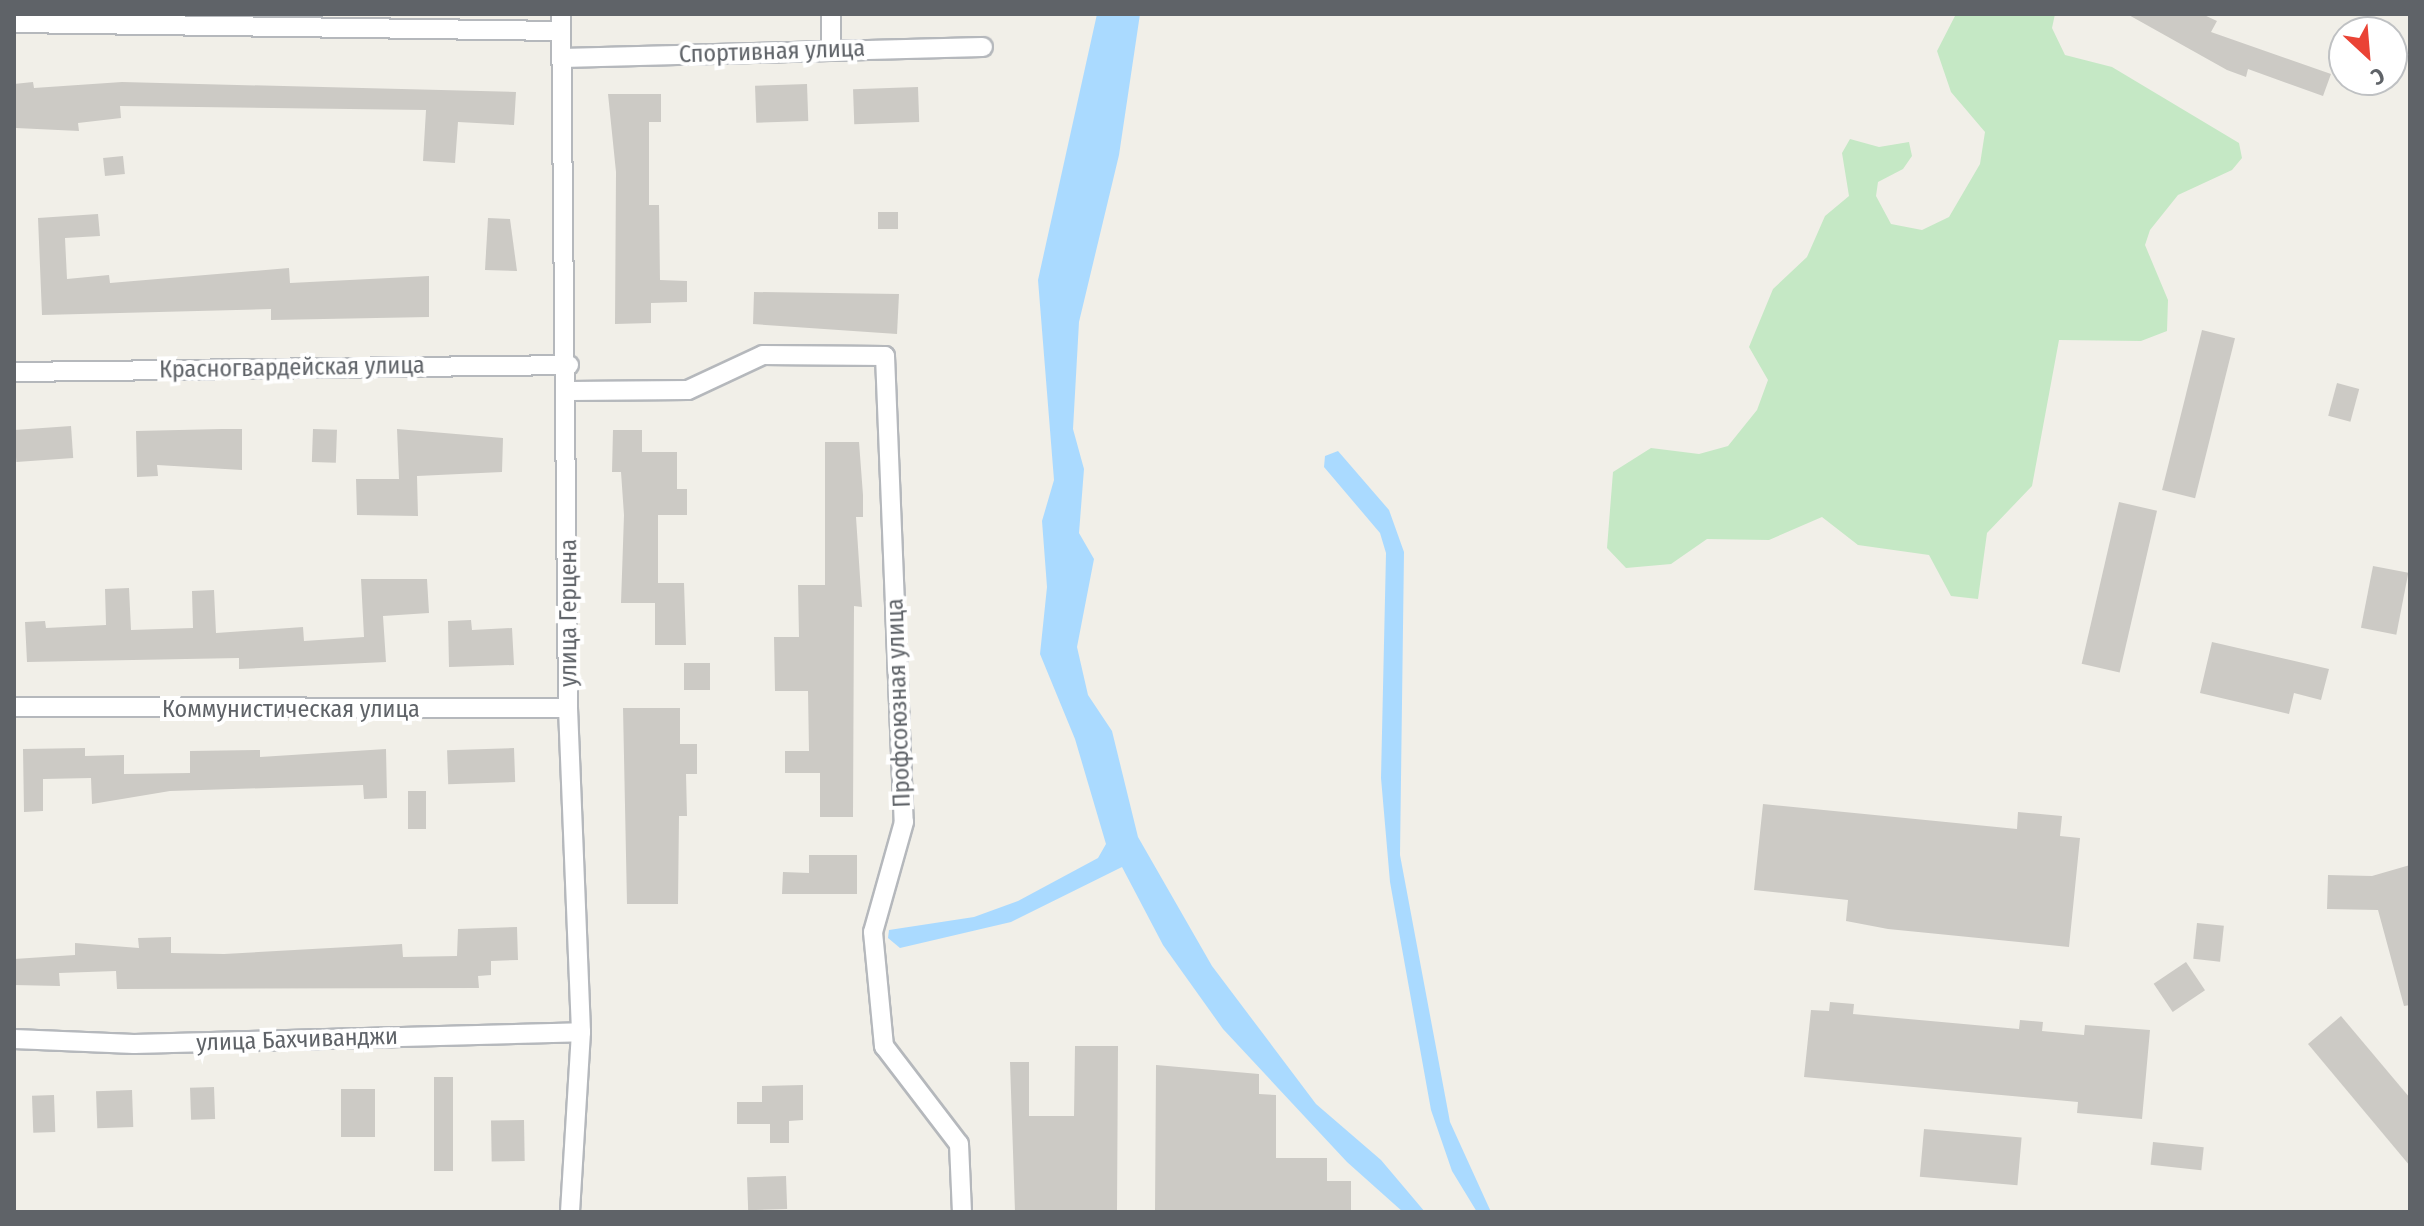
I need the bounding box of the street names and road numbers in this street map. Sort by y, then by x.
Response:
street label: Спортивная улица [678,34,866,70]
street label: Красногвардейская улица [159,351,425,385]
street label: улица Герцена [555,539,583,687]
street label: Профсоюзная улица [881,598,917,808]
street label: Коммунистическая улица [162,696,420,724]
street label: улица Бахчиванджи [196,1022,398,1058]

